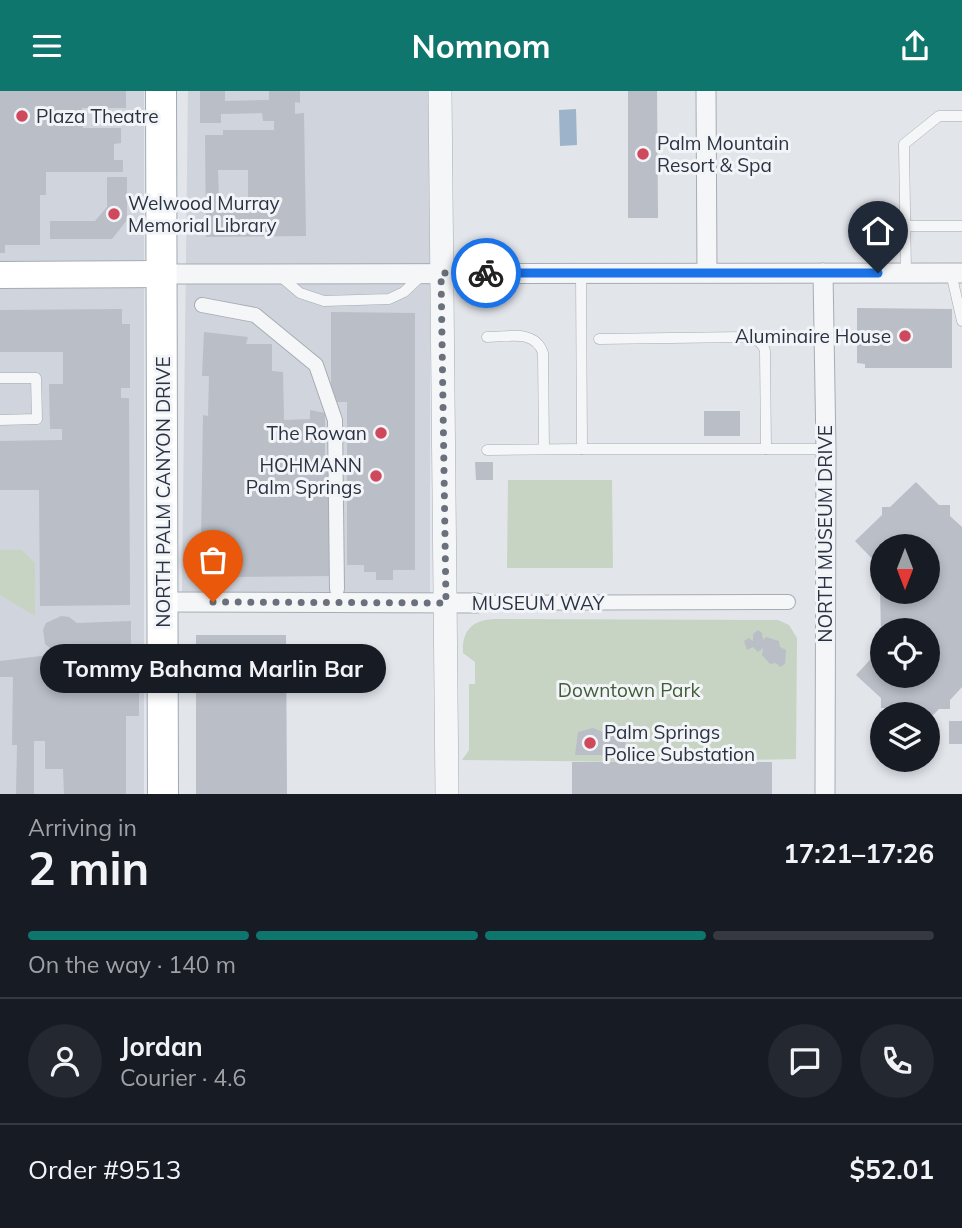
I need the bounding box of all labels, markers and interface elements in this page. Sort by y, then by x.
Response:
text: Nomnom [412,26,550,66]
icon: menu [28,27,66,65]
icon: share [896,27,934,65]
place label: Plaza Theatre [36,104,159,128]
marker: Plaza Theatre [14,108,30,124]
place label: Palm Mountain Resort & Spa [657,131,789,177]
marker: Palm Mountain Resort & Spa [635,146,651,162]
place label: Welwood Murray Memorial Library [128,191,280,237]
pin [848,201,908,273]
marker: Welwood Murray Memorial Library [106,206,122,222]
icon: home [859,212,897,250]
courier [451,238,521,308]
icon: bike [467,254,505,292]
place label: Aluminaire House [735,324,891,348]
marker: Aluminaire House [897,328,913,344]
street label: NORTH PALM CANYON DRIVE [151,356,175,628]
place label: The Rowan [267,421,367,445]
marker: The Rowan [373,425,389,441]
street label: NORTH MUSEUM DRIVE [813,425,837,643]
place label: HOHMANN Palm Springs [246,453,362,499]
marker: HOHMANN Palm Springs [368,468,384,484]
pin [183,530,243,602]
north arrow [870,534,940,604]
map controls [870,534,940,772]
icon: bag [194,541,232,579]
street label: MUSEUM WAY [472,591,605,615]
button: locate [870,618,940,688]
callout: Tommy Bahama Marlin Bar [40,644,386,693]
text: Tommy Bahama Marlin Bar [63,654,363,683]
park label: Downtown Park [558,678,700,702]
button: layers [870,702,940,772]
place label: Palm Springs Police Substation [604,720,755,766]
marker: Palm Springs Police Substation [582,735,598,751]
text: Arriving in [28,813,137,842]
text: 17:21–17:26 [783,837,934,870]
text: 2 min [28,839,149,897]
text: On the way · 140 m [28,950,236,979]
button: person [28,1024,102,1098]
button: chat [768,1024,842,1098]
button: phone [860,1024,934,1098]
text: Jordan [120,1030,203,1063]
text: Courier · 4.6 [120,1063,246,1092]
text: Order #9513 [28,1153,181,1186]
text: $52.01 [850,1153,934,1186]

